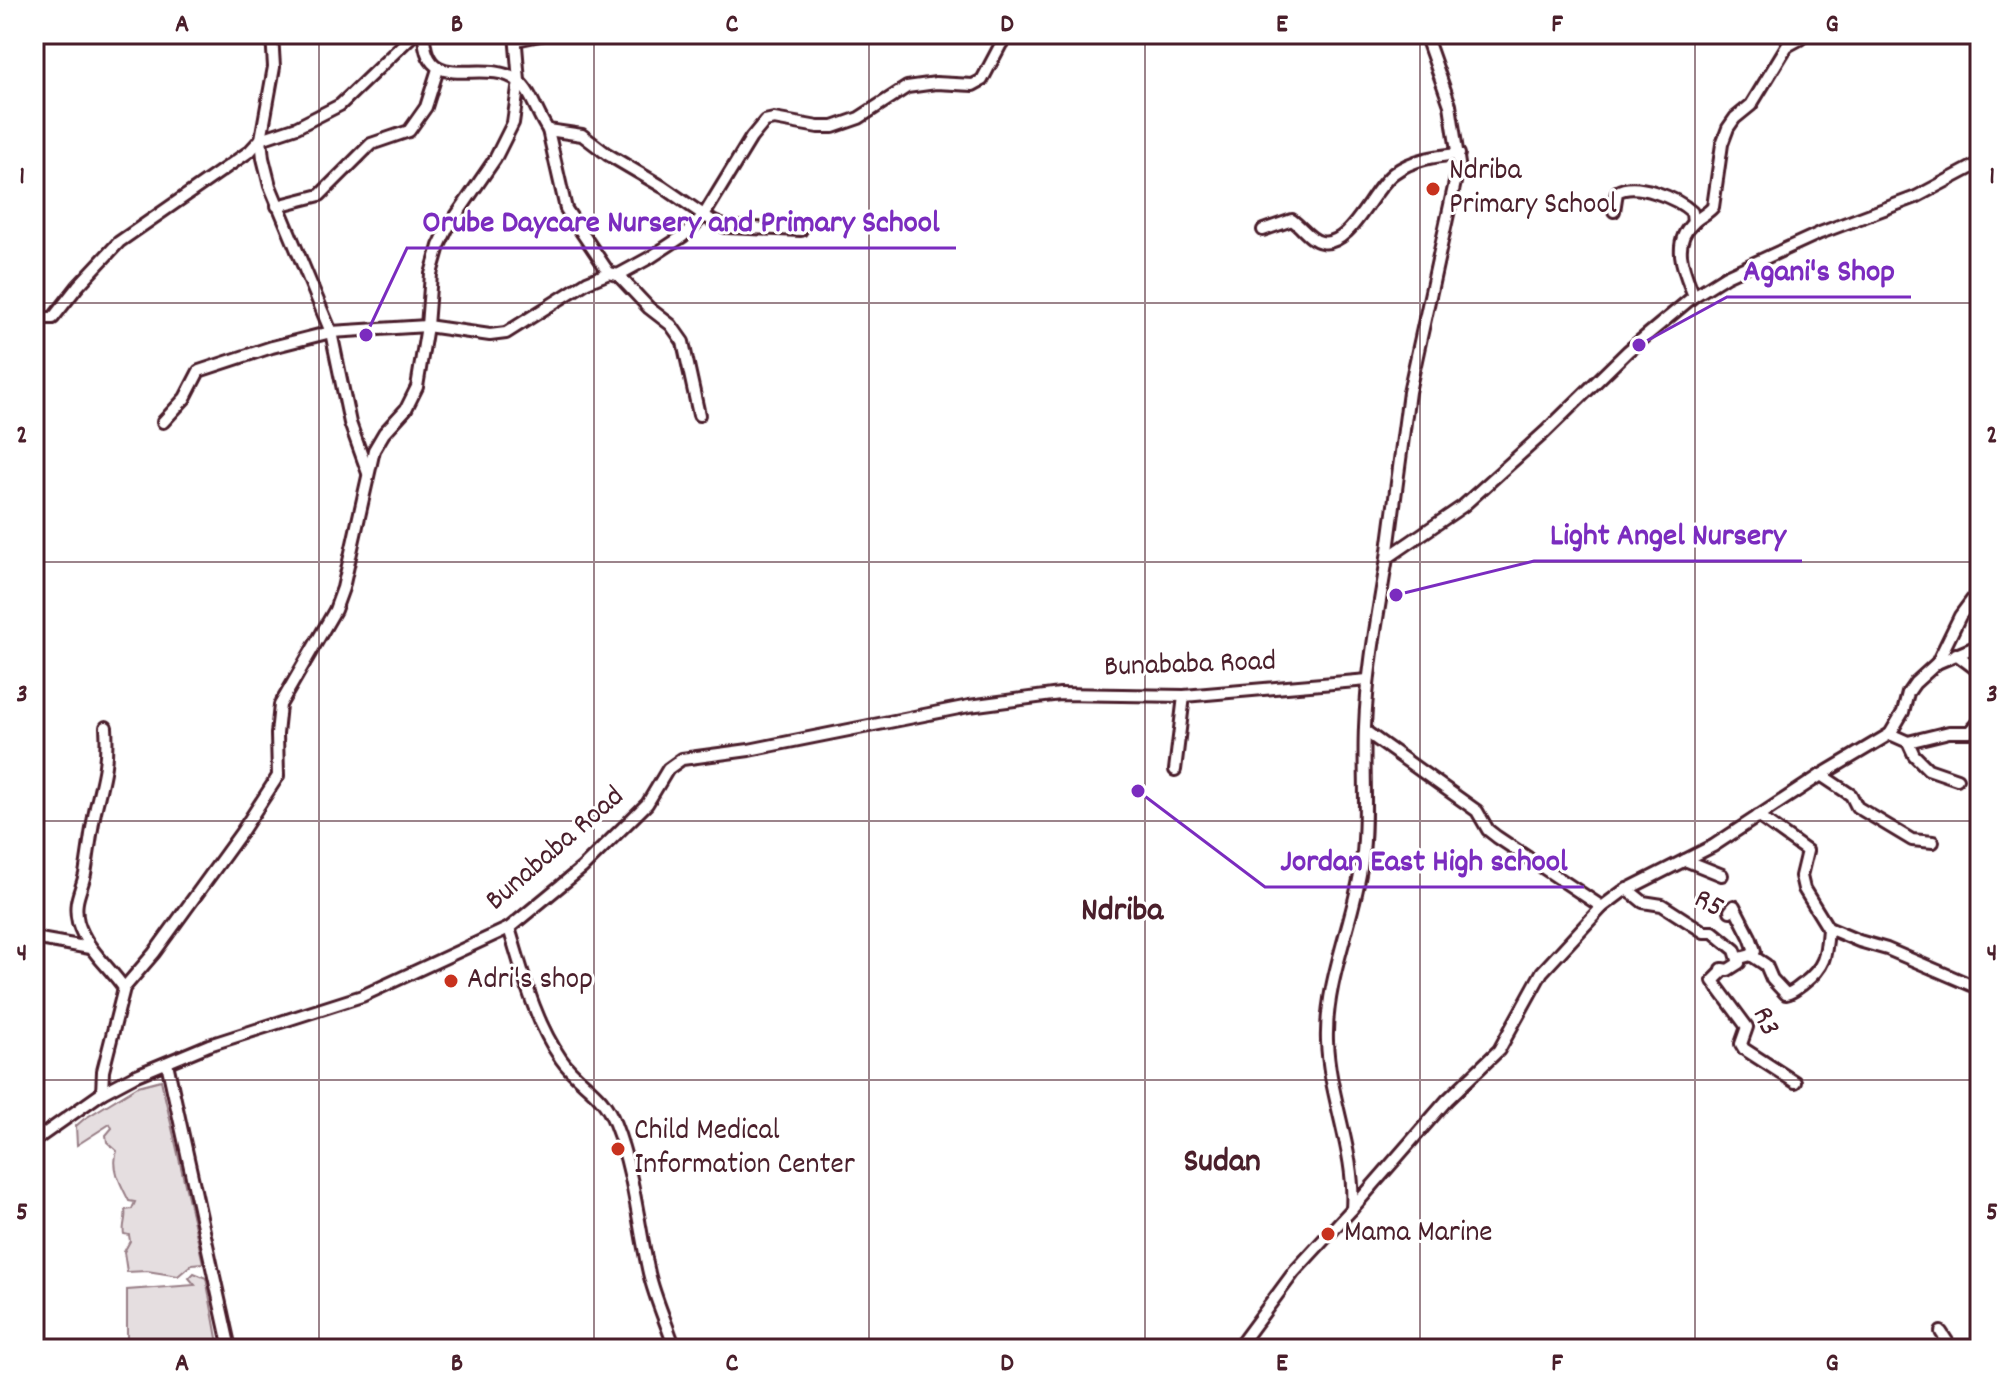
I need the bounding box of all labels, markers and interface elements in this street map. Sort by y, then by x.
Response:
text: A [175,7,189,44]
text: B [451,7,463,44]
text: C [726,7,739,44]
text: D [1000,7,1014,44]
text: E [1276,7,1288,44]
text: F [1551,7,1563,44]
text: G [1825,7,1839,44]
place label: Ndriba Primary School [1449,151,1617,228]
text: 1 [19,159,25,196]
text: 1 [1989,159,1995,196]
marker: Ndriba Primary School [1424,180,1442,198]
callout: Orube Daycare Nursery and Primary School [407,192,956,248]
text: Orube Daycare Nursery and Primary School [422,202,940,248]
callout: Agani's Shop [1727,241,1911,297]
text: Agani's Shop [1743,251,1895,297]
text: 2 [16,418,28,455]
text: 2 [1986,418,1998,455]
callout: Light Angel Nursery [1534,505,1802,561]
text: Light Angel Nursery [1550,515,1787,561]
street label: Bunababa Road [1103,642,1277,690]
text: 3 [16,677,28,714]
text: 3 [1986,677,1998,714]
street label: Bunababa Road [477,777,635,923]
callout: Jordan East High school [1265,831,1584,887]
text: Jordan East High school [1280,841,1568,887]
street label: R5 [1685,879,1731,931]
district label: Ndriba [1081,888,1164,937]
text: 4 [17,936,27,973]
text: 4 [1987,936,1997,973]
place label: Adri's shop [467,960,593,1003]
marker: Adri's shop [442,972,460,990]
street label: R3 [1739,1001,1789,1043]
place label: Child Medical Information Center [634,1111,855,1188]
district label: Sudan [1183,1139,1261,1188]
marker: Child Medical Information Center [609,1140,627,1158]
text: 5 [16,1195,28,1232]
text: 5 [1986,1195,1998,1232]
place label: Mama Marine [1344,1213,1493,1256]
marker: Mama Marine [1319,1225,1337,1243]
text: A [175,1346,189,1383]
text: B [451,1346,463,1383]
text: C [726,1346,739,1383]
text: D [1000,1346,1014,1383]
text: E [1276,1346,1288,1383]
text: F [1551,1346,1563,1383]
text: G [1825,1346,1839,1383]

